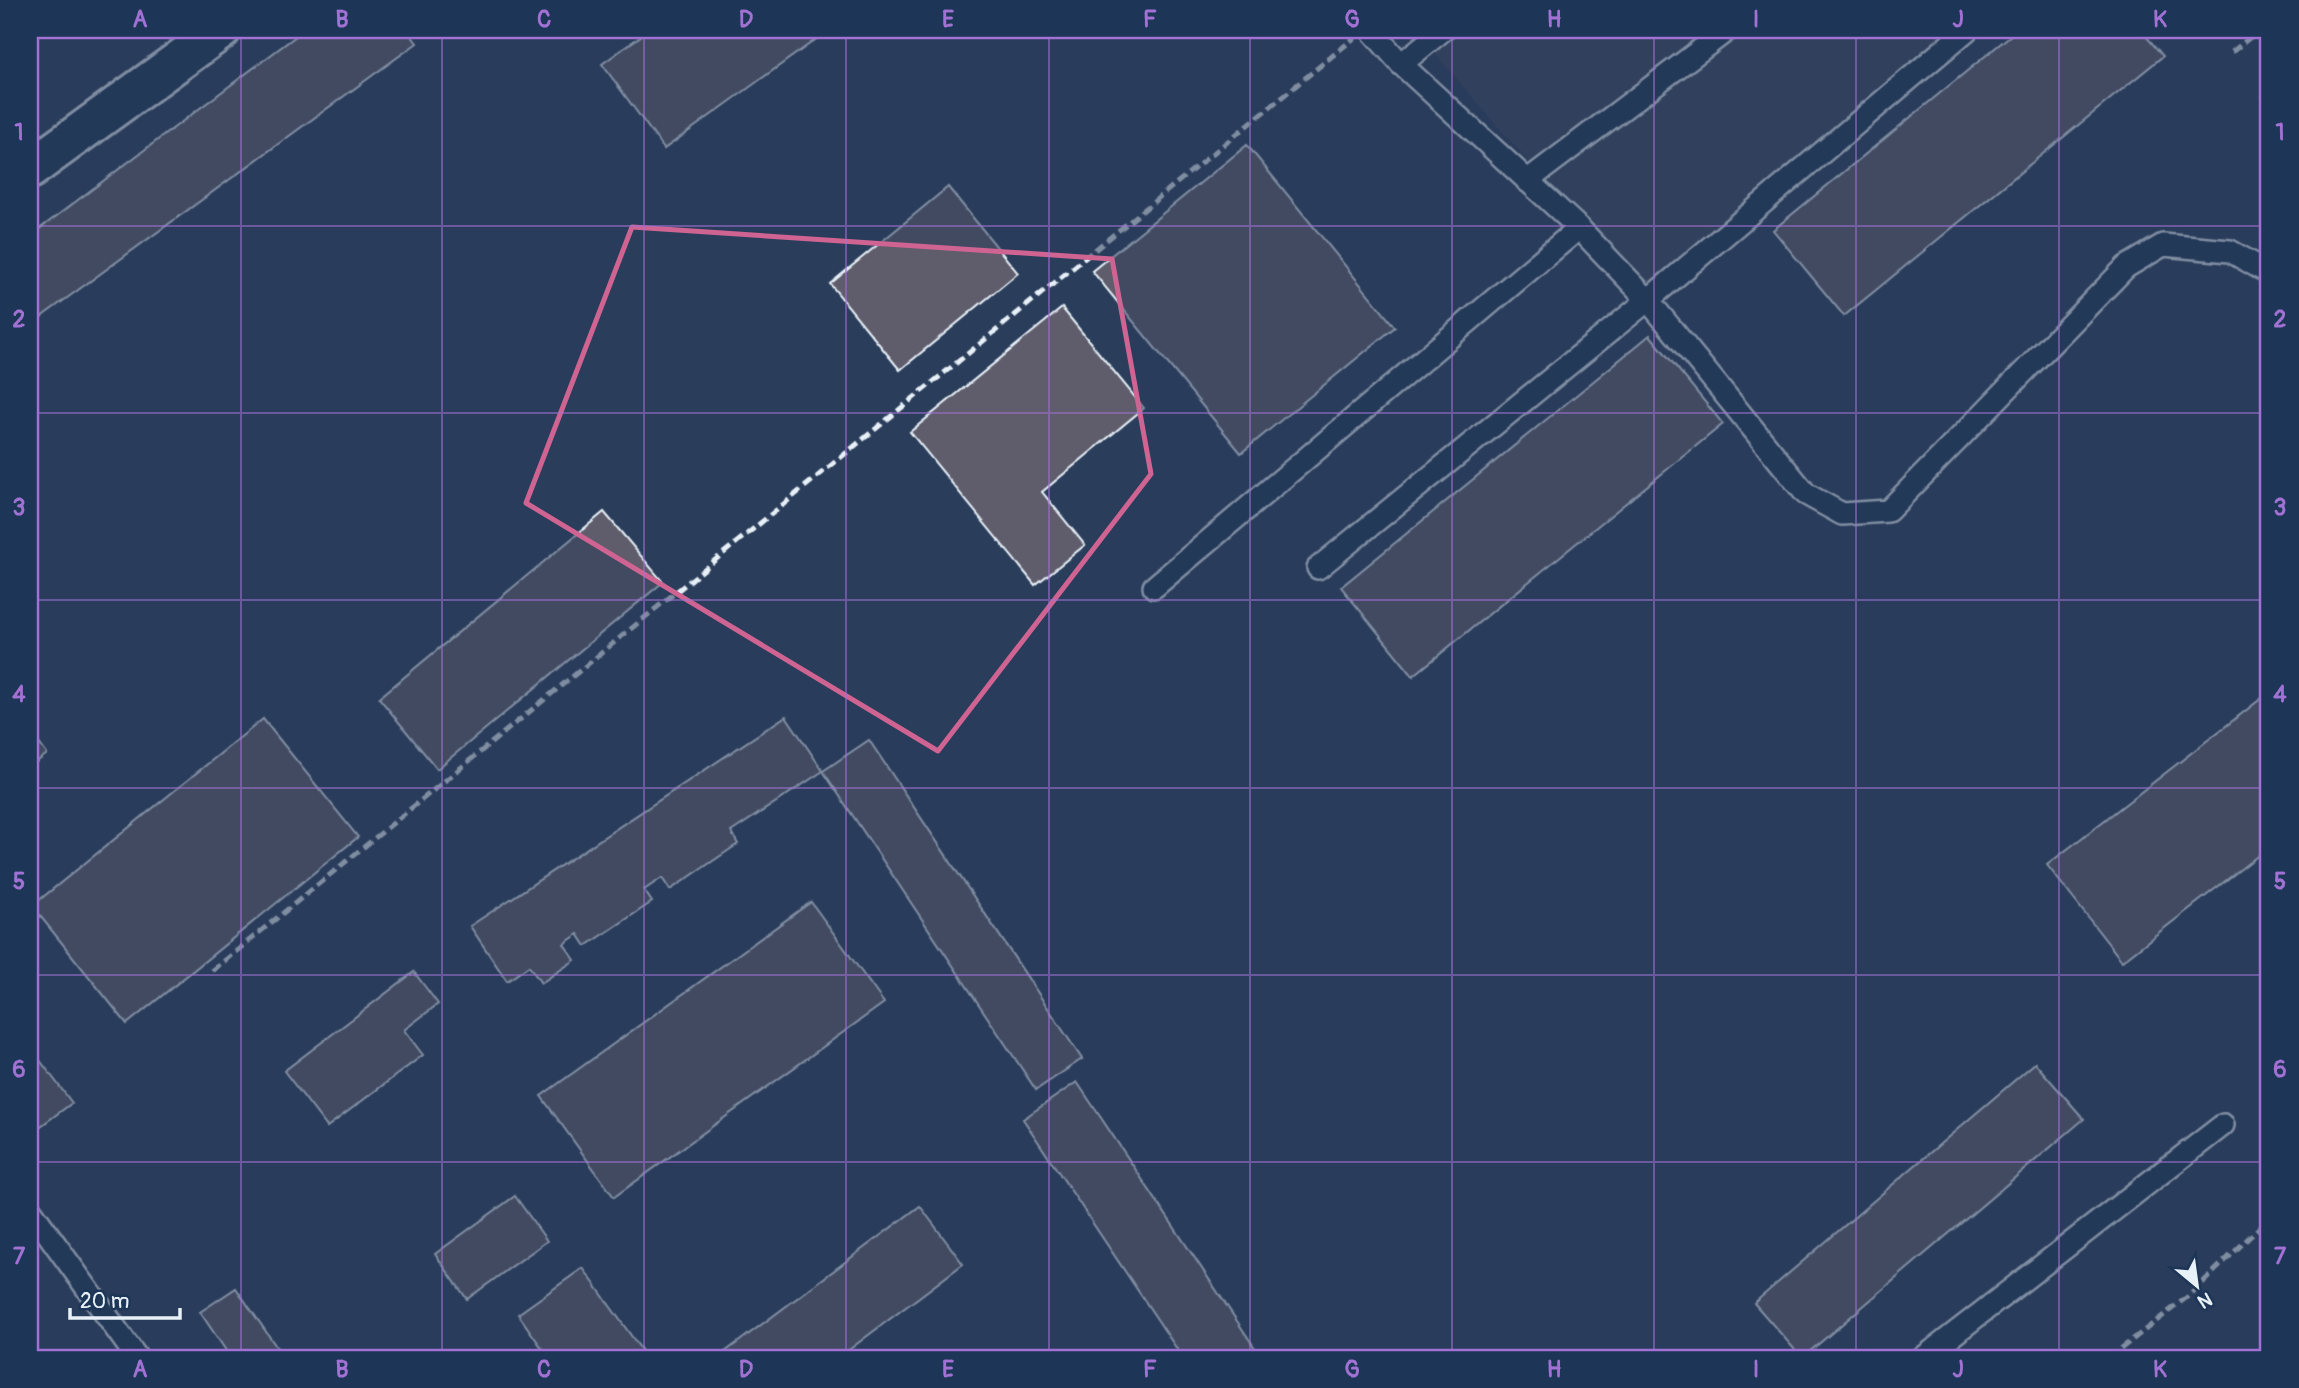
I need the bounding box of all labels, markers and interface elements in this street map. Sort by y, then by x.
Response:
text: A [133,5,148,34]
text: B [335,5,349,34]
text: C [537,5,551,34]
text: D [739,5,753,34]
text: E [942,5,954,34]
text: F [1143,5,1157,34]
text: G [1344,5,1360,34]
text: H [1547,5,1561,34]
text: I [1753,5,1759,34]
text: J [1952,5,1964,34]
text: K [2153,5,2167,34]
text: 1 [15,118,24,147]
text: 1 [2276,118,2285,147]
text: 2 [13,305,26,334]
text: 2 [2274,305,2287,334]
text: 3 [13,493,25,522]
text: 3 [2274,493,2286,522]
text: 4 [12,680,26,709]
text: 4 [2273,680,2287,709]
text: 5 [13,867,25,896]
text: 5 [2274,867,2286,896]
text: 6 [12,1055,26,1084]
text: 6 [2273,1055,2287,1084]
text: 7 [13,1242,26,1271]
text: 7 [2274,1242,2287,1271]
north arrow [2162,1252,2232,1322]
scale bar [70,1276,180,1320]
text: N [2193,1286,2216,1314]
text: 20 m [80,1288,129,1315]
text: A [133,1355,148,1384]
text: B [335,1355,349,1384]
text: C [537,1355,551,1384]
text: D [739,1355,753,1384]
text: E [942,1355,954,1384]
text: F [1143,1355,1157,1384]
text: G [1344,1355,1360,1384]
text: H [1547,1355,1561,1384]
text: I [1753,1355,1759,1384]
text: J [1952,1355,1964,1384]
text: K [2153,1355,2167,1384]

